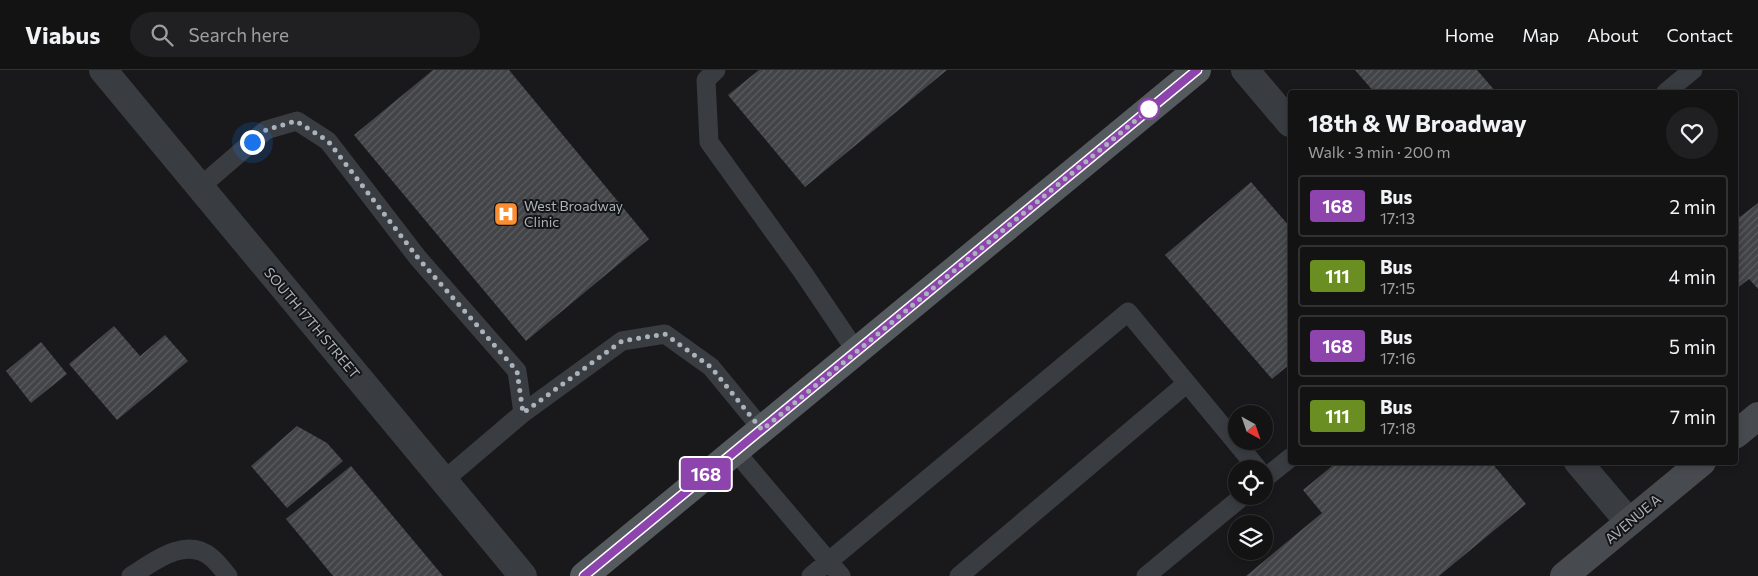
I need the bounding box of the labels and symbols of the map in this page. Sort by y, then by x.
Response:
unlabelled marker [1138,98,1160,120]
your location [240,130,265,155]
place label: West Broadway Clinic [524,197,623,230]
hospital icon: West Broadway Clinic [493,201,519,227]
street label: SOUTH 17TH STREET [261,264,364,382]
north arrow [1228,405,1272,450]
line badge: 168 [677,458,735,490]
street label: AVENUE A [1601,490,1664,547]

